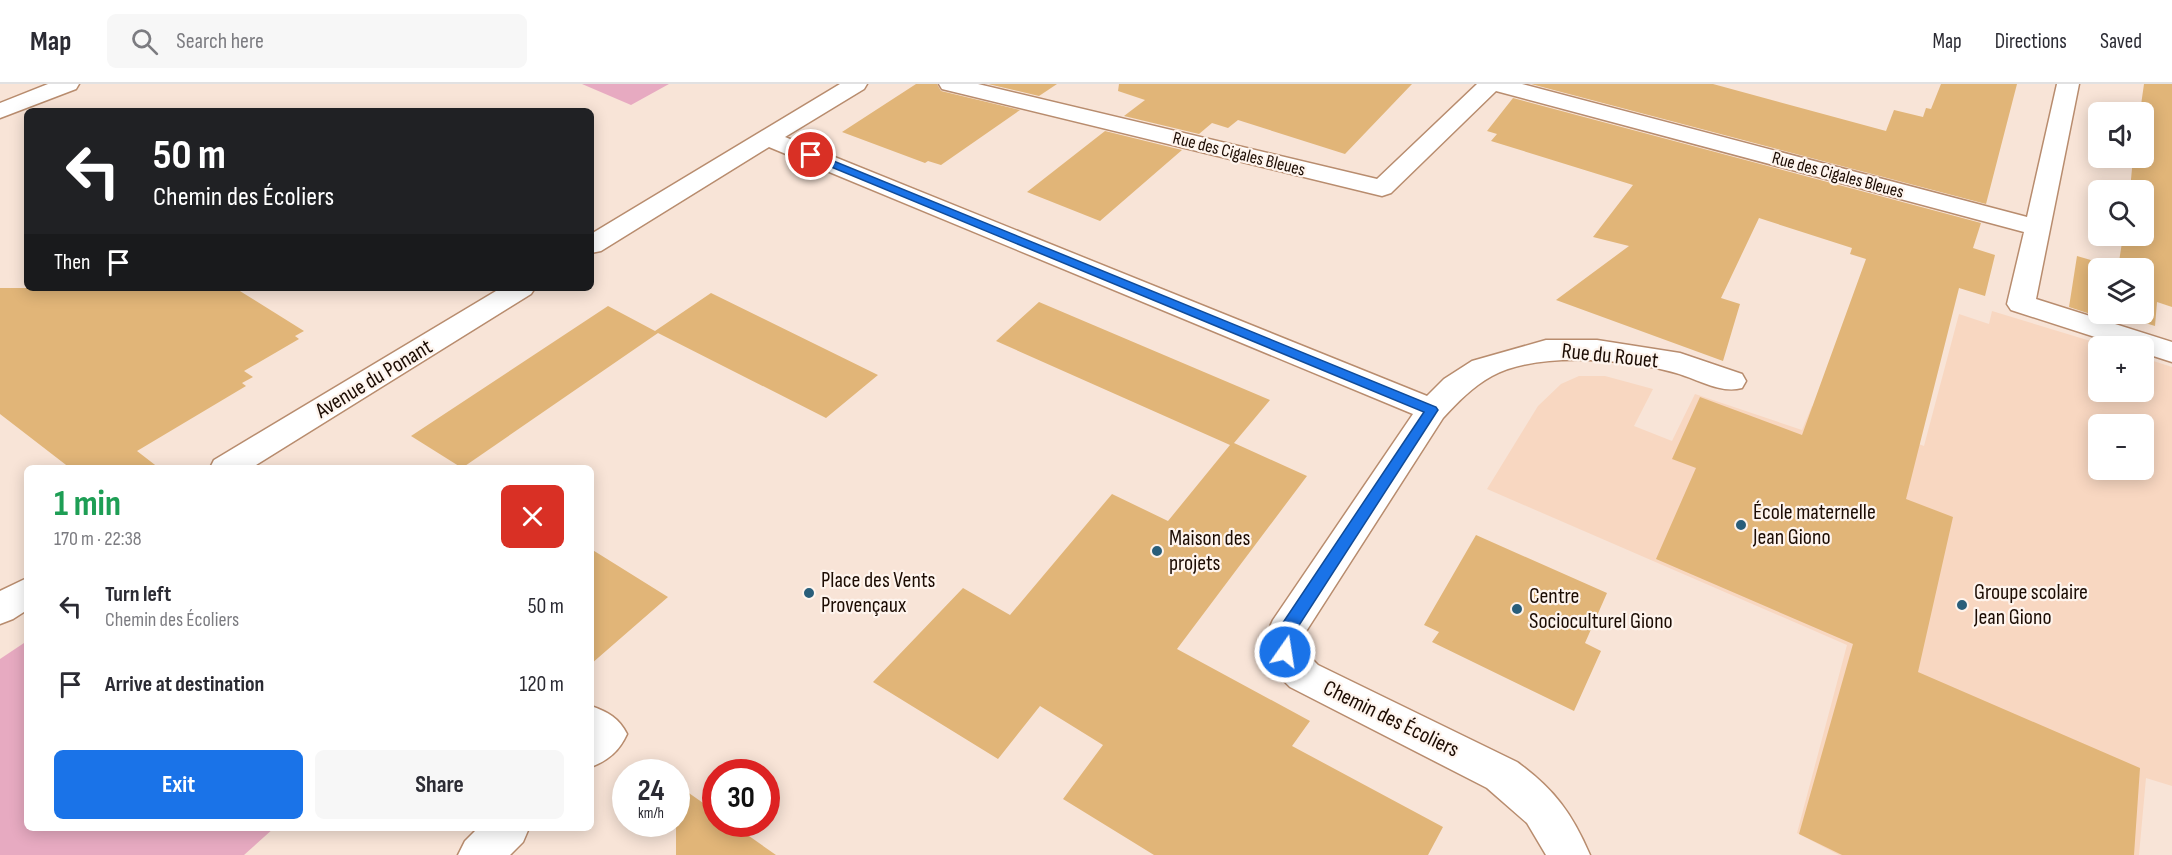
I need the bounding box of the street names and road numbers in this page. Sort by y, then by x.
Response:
street label: Rue des Cigales Bleues [1171,127,1307,181]
street label: Rue des Cigales Bleues [1770,147,1906,203]
street label: Avenue du Ponant [310,333,438,425]
street label: Rue du Rouet [1560,337,1660,375]
street label: Chemin des Écoliers [1319,675,1463,764]

